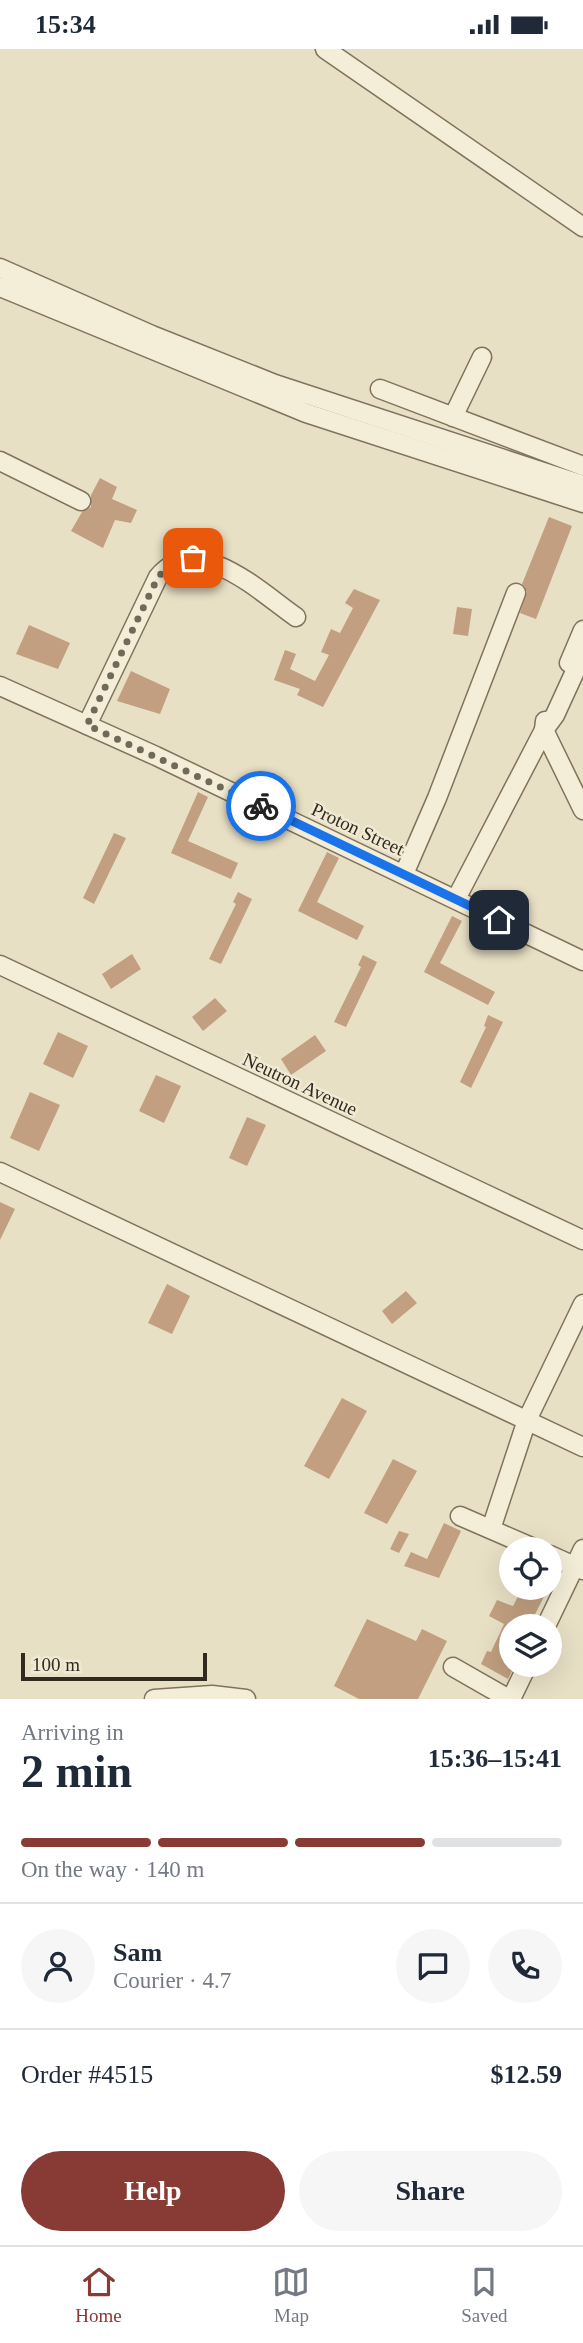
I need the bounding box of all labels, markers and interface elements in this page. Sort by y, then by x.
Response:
text: 15:34 [35,10,96,39]
pin [163,528,223,588]
icon: bag [174,539,212,577]
courier [226,771,296,841]
icon: bike [242,787,280,825]
street label: Proton Street [308,798,408,860]
pin [469,890,529,950]
icon: home [480,901,518,939]
street label: Neutron Avenue [240,1048,360,1120]
map controls [499,1537,562,1677]
button: locate [499,1537,562,1600]
button: layers [499,1614,562,1677]
scale bar [21,1650,206,1682]
text: 100 m [32,1654,80,1675]
text: Arriving in [21,1720,124,1745]
text: 15:36–15:41 [428,1744,562,1773]
text: 2 min [21,1746,132,1797]
text: On the way · 140 m [21,1857,204,1882]
button: person [21,1929,95,2003]
button: chat [396,1929,470,2003]
button: phone [488,1929,562,2003]
text: Sam [113,1938,162,1967]
text: Courier · 4.7 [113,1968,231,1993]
text: Order #4515 [21,2060,153,2089]
text: $12.59 [491,2060,562,2089]
button: Help [21,2151,285,2231]
button: Share [299,2151,562,2231]
tab: Home [75,2263,122,2327]
tab: Map [272,2263,310,2327]
tab: Saved [461,2263,508,2327]

